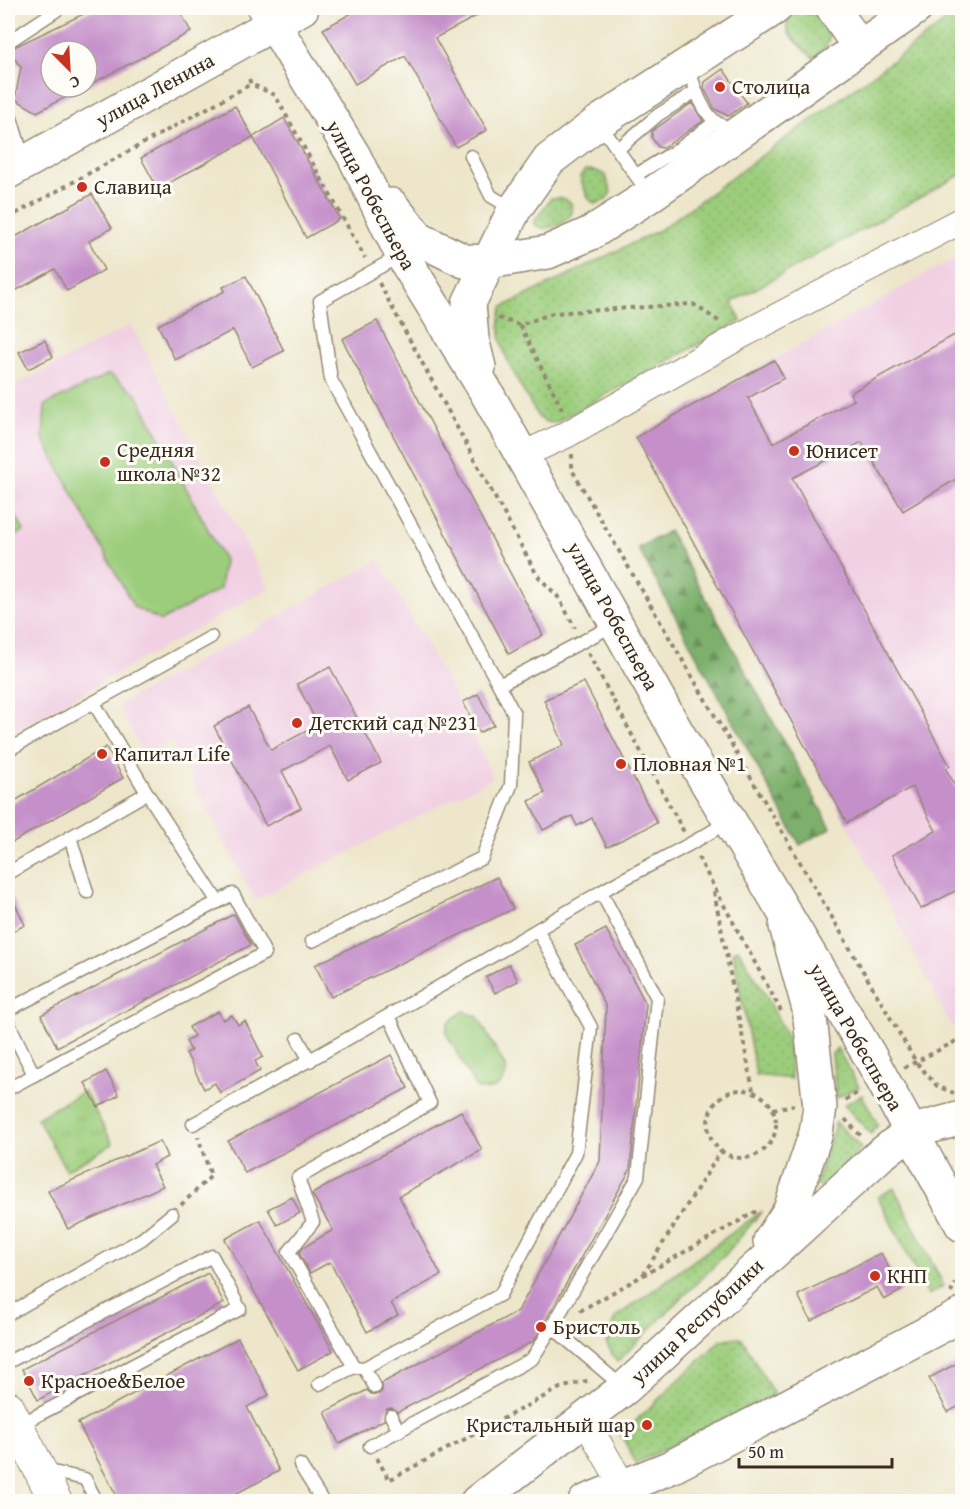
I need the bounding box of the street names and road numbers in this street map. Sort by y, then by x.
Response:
street label: улица Ленина [89,44,220,135]
street label: улица Робеспьера [318,113,424,275]
street label: улица Робеспьера [559,535,667,696]
street label: улица Робеспьера [801,956,911,1116]
street label: улица Республики [622,1250,770,1392]

